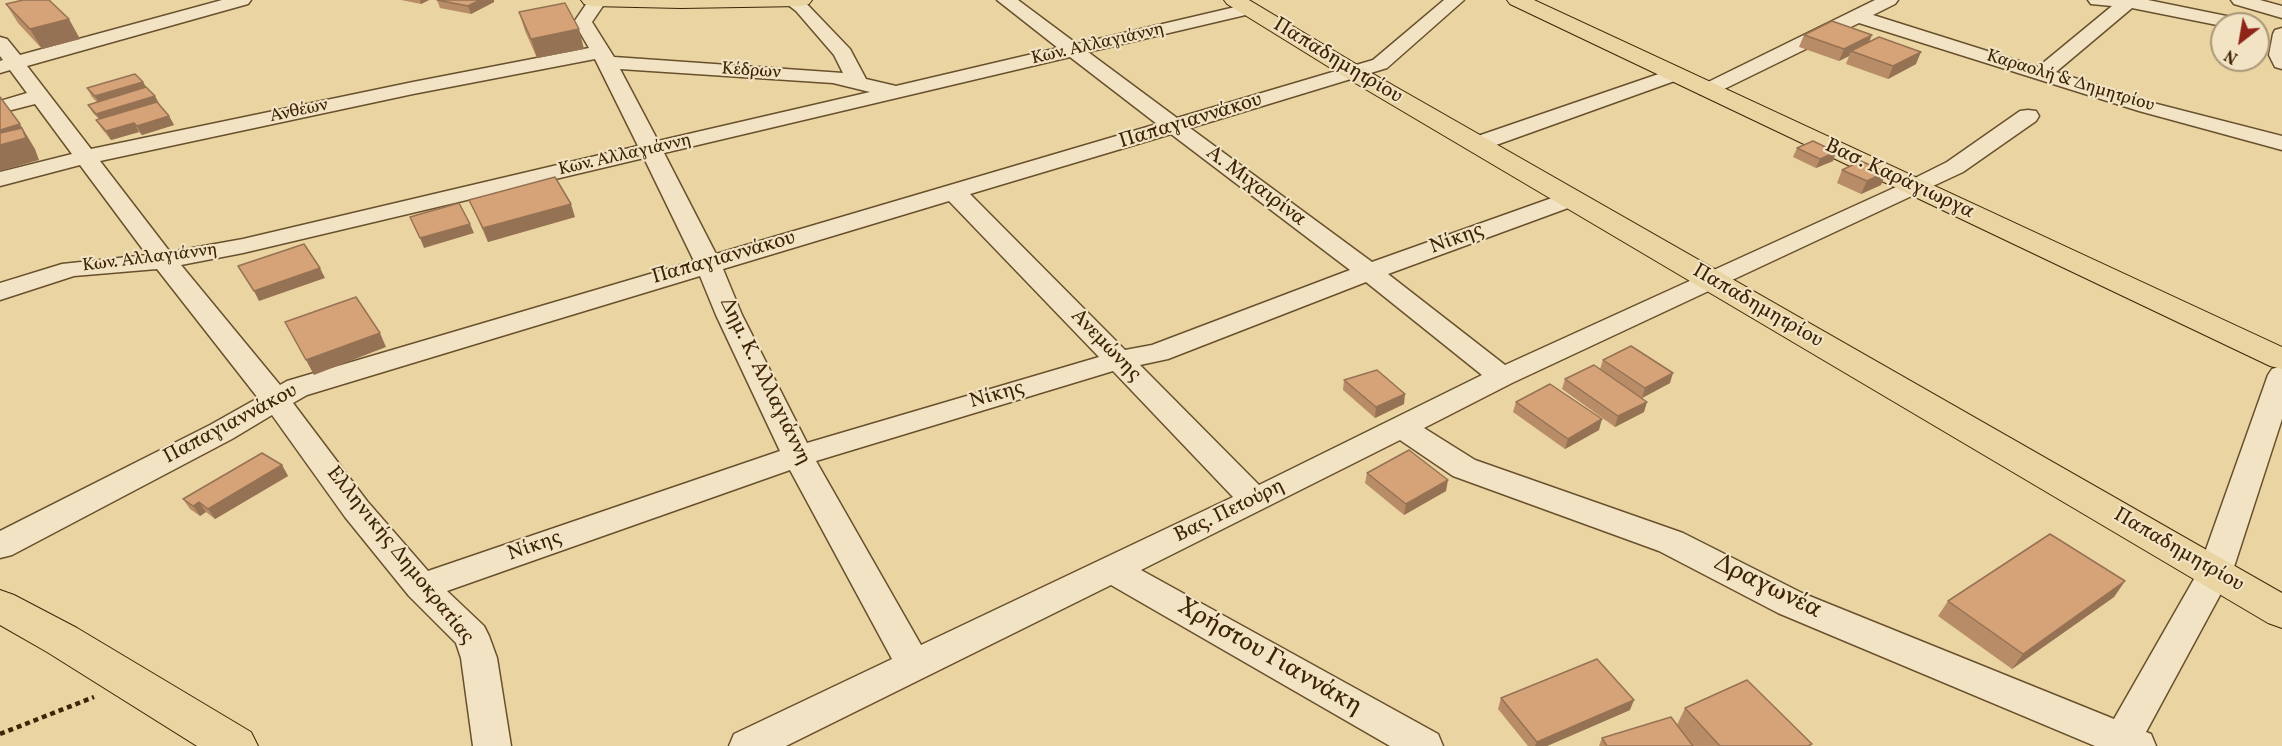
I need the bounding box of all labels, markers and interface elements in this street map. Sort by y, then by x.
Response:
north arrow [2210,12,2270,72]
street label: Παπαδημητρίου [1268,13,1406,111]
street label: Κων. Αλλαγιάννη [1029,19,1167,71]
text: N [2221,43,2242,68]
street label: Καραολή & Δημητρίου [1983,46,2157,118]
street label: Κέδρων [721,59,781,85]
street label: Παπαγιαννάκου [1117,88,1265,156]
street label: Ανθέων [268,95,330,129]
street label: Κων. Αλλαγιάννη [556,130,694,182]
street label: Βασ. Καράγιωργα [1820,134,1978,226]
street label: Α. Μιχαιρίνα [1200,141,1310,233]
street label: Νίκης [1427,219,1487,261]
street label: Παπαγιαννάκου [649,226,799,292]
street label: Κων. Αλλαγιάννη [81,240,219,278]
street label: Παπαδημητρίου [1687,259,1827,355]
street label: Δημ. Κ. Αλλαγιάννη [713,294,815,470]
street label: Ανεμώνης [1064,304,1146,388]
street label: Νίκης [967,376,1027,416]
street label: Παπαγιαννάκου [160,379,302,471]
street label: Ελληνικής Δημοκρατίας [320,462,478,650]
street label: Βας. Πετούρη [1171,474,1289,550]
street label: Παπαδημητρίου [2108,503,2248,599]
street label: Νίκης [505,526,565,568]
street label: Δραγωνέα [1708,549,1826,627]
street label: Χρήστου Γιαννάκη [1171,592,1367,724]

